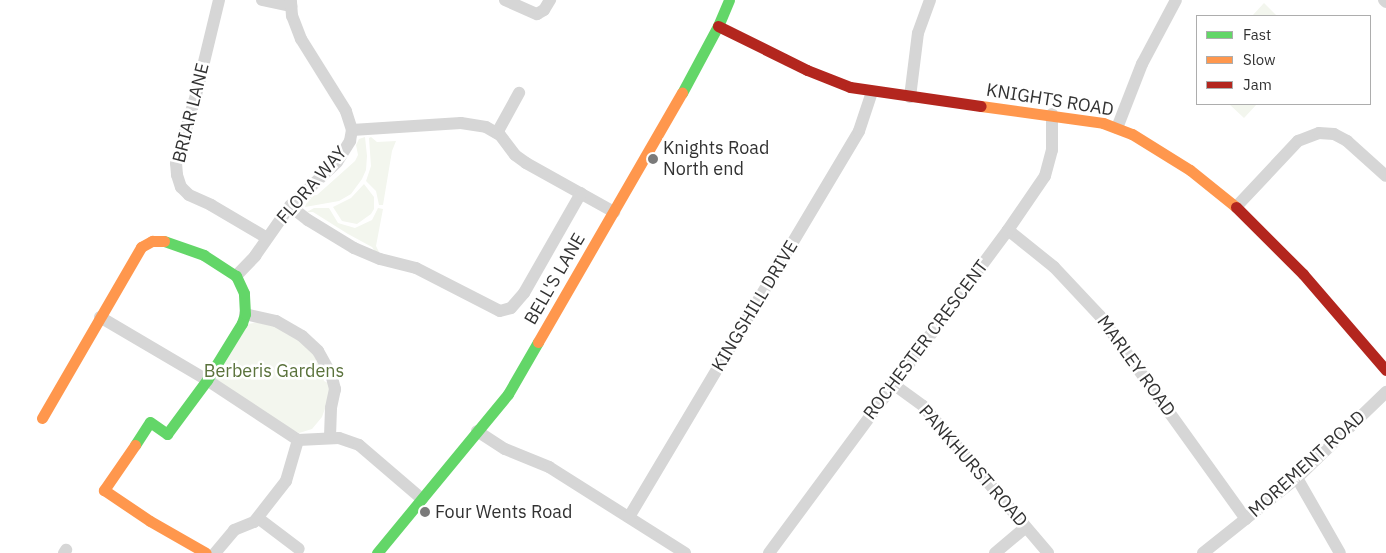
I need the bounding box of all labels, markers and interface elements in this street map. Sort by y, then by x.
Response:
legend [1196,15,1371,105]
text: Fast [1243,25,1271,44]
text: Slow [1243,50,1276,69]
street label: BRIAR LANE [168,61,214,165]
text: Jam [1243,75,1272,94]
street label: KNIGHTS ROAD [985,79,1115,121]
place label: Knights Road North end [663,138,769,180]
street label: FLORA WAY [272,142,352,228]
marker: Knights Road North end [647,153,659,165]
street label: BELL'S LANE [520,229,590,329]
street label: KINGSHILL DRIVE [707,237,803,375]
street label: ROCHESTER CRESCENT [859,256,993,424]
street label: MARLEY ROAD [1092,311,1180,421]
park label: Berberis Gardens [204,360,344,382]
street label: PANKHURST ROAD [914,401,1032,531]
street label: MOREMENT ROAD [1244,406,1370,522]
place label: Four Wents Road [435,501,572,523]
marker: Four Wents Road [419,506,431,518]

